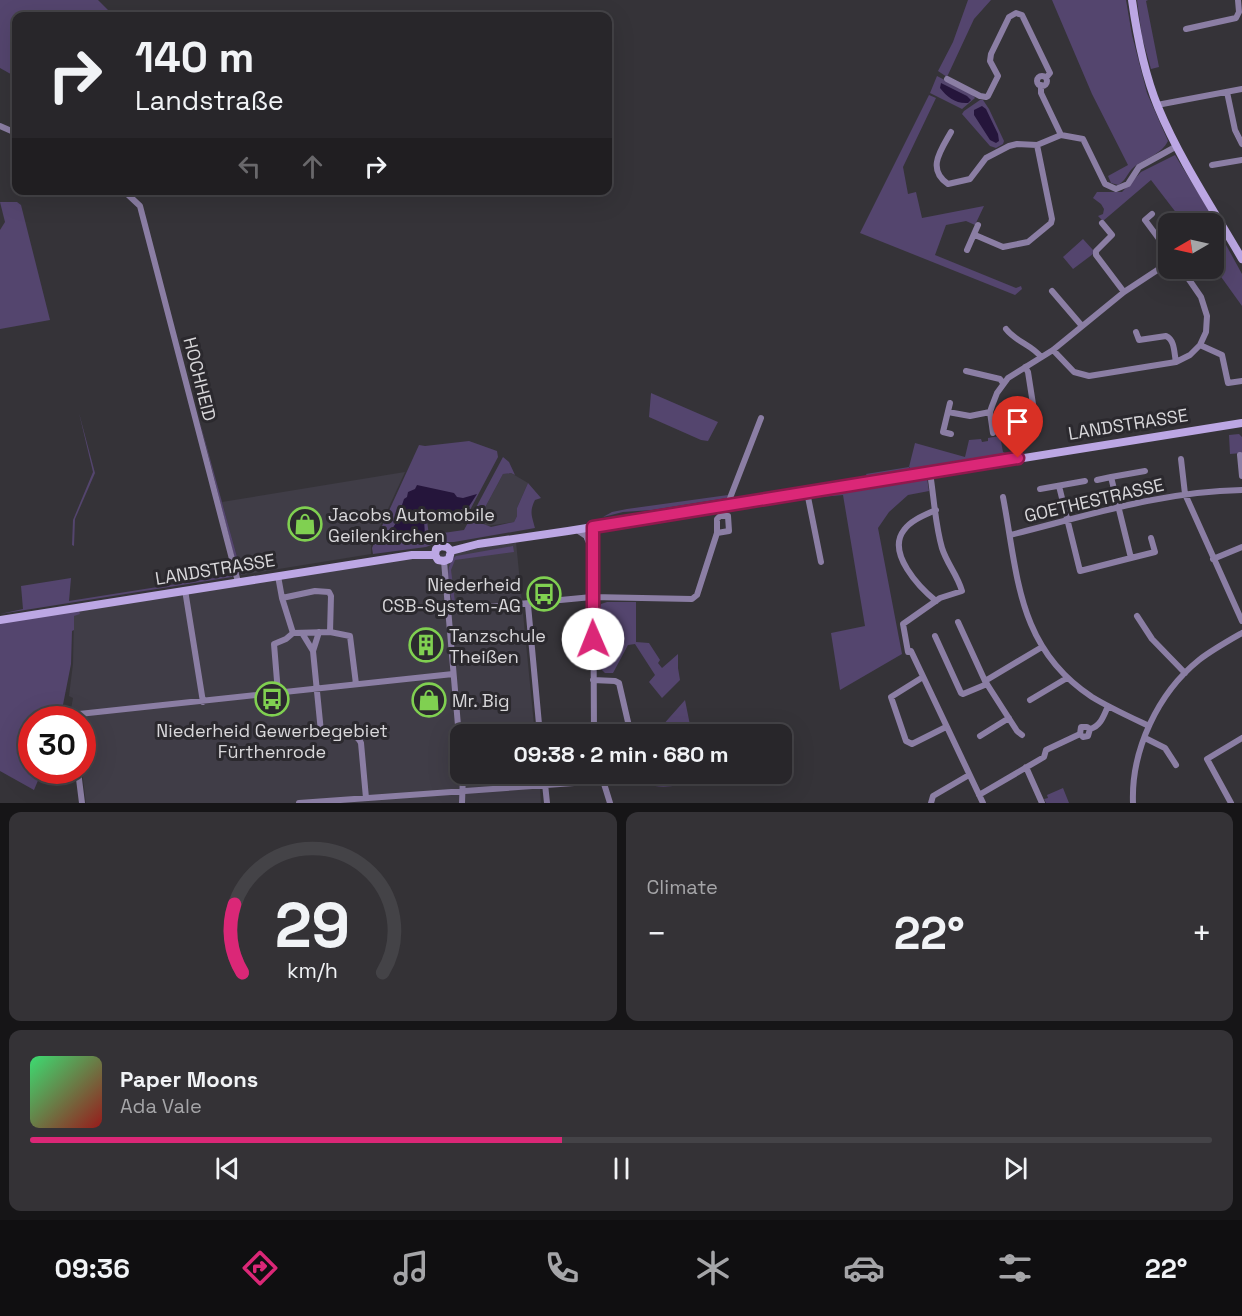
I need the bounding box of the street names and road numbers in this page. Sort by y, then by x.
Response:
street label: HOCHHEID [179,335,221,423]
street label: LANDSTRASSE [1066,403,1190,445]
street label: GOETHESTRASSE [1022,473,1166,527]
street label: LANDSTRASSE [153,548,277,590]

